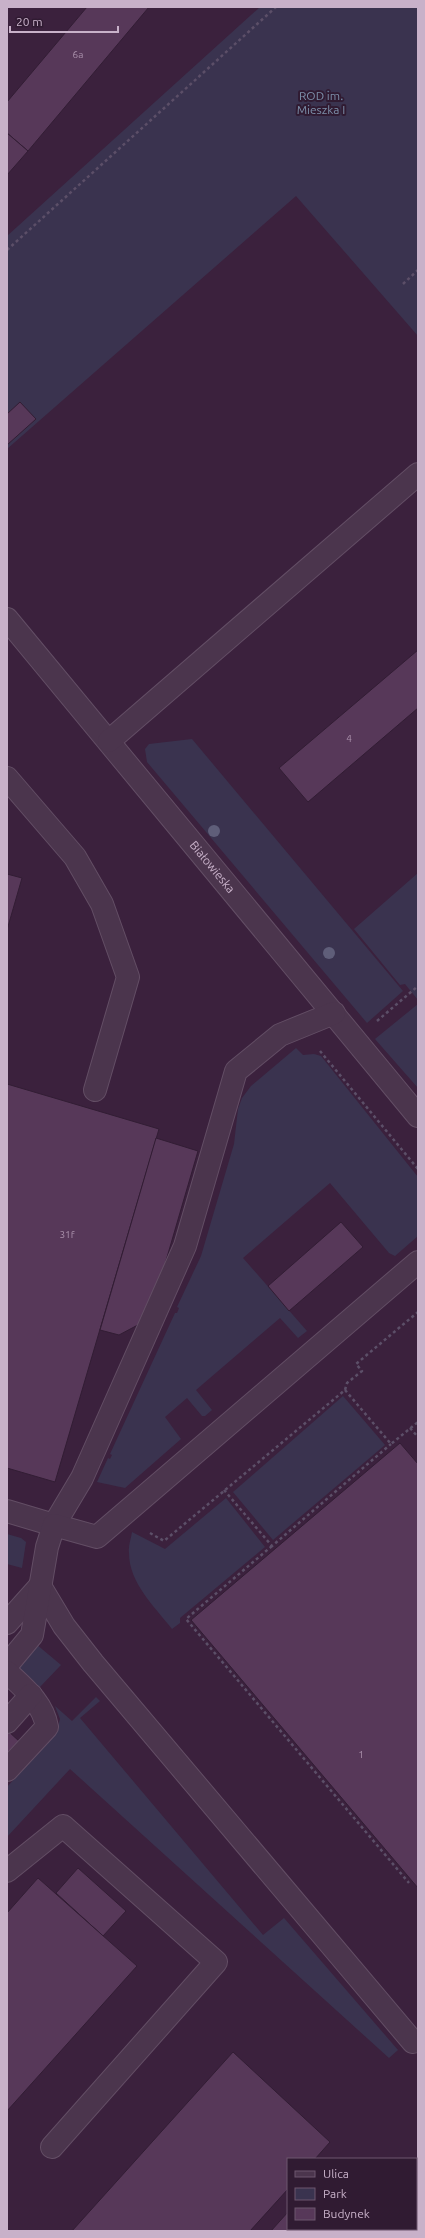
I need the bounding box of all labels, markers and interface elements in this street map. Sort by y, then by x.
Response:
scale bar [10,8,118,34]
text: 20 m [16,15,43,28]
house number: 6a [73,49,83,60]
park label: ROD im. Mieszka I [297,89,345,116]
house number: 4 [346,733,352,744]
street label: Białowieska [187,838,238,895]
house number: 31f [59,1229,75,1240]
house number: 1 [358,1749,364,1760]
legend [287,2158,417,2230]
text: Ulica [323,2167,349,2180]
text: Park [323,2187,347,2200]
text: Budynek [323,2207,370,2220]

